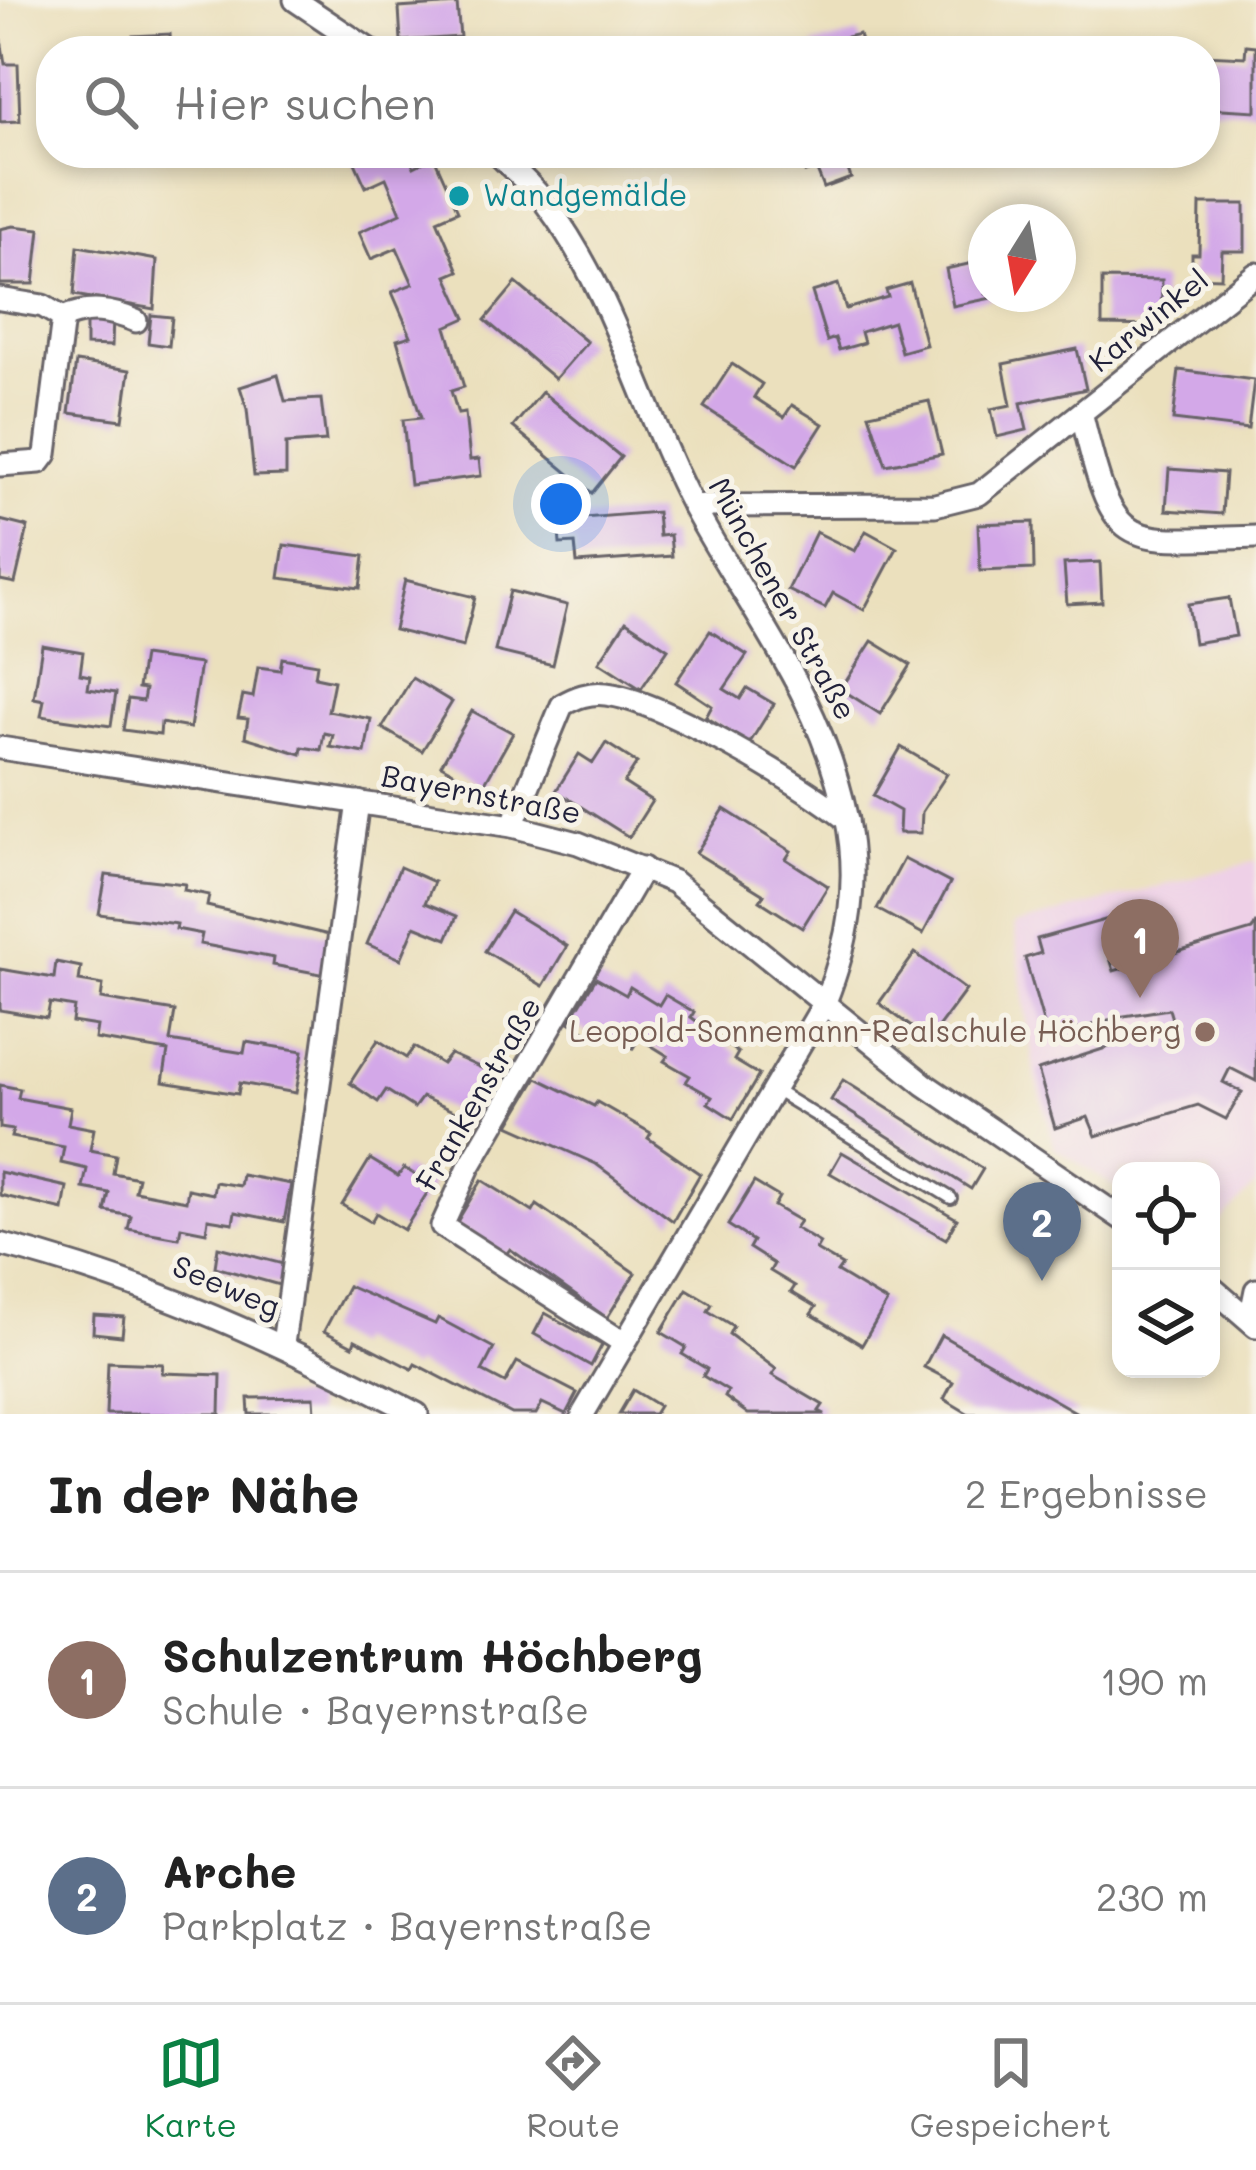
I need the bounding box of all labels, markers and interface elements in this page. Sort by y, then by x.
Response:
search box [36,36,1220,168]
icon: search [78,69,144,135]
text: Hier suchen [174,73,436,131]
place label: Wandgemälde [483,174,687,214]
marker: Wandgemälde [446,183,472,209]
north arrow [968,204,1076,312]
street label: Karwinkel [1080,259,1216,380]
street label: Münchener Straße [700,470,867,726]
your location [531,474,591,534]
street label: Bayernstraße [378,754,585,832]
pin: 1 [1101,899,1179,998]
street label: Frankenstraße [406,989,549,1197]
place label: Leopold-Sonnemann-Realschule Höchberg [569,1010,1181,1050]
marker: Leopold-Sonnemann-Realschule Höchberg [1192,1019,1218,1045]
map controls [1112,1162,1220,1378]
button: locate [1112,1162,1220,1270]
pin: 2 [1003,1182,1081,1281]
street label: Seeweg [167,1245,287,1326]
button: layers [1112,1270,1220,1378]
text: In der Nähe [48,1459,359,1526]
text: 2 Ergebnisse [965,1467,1208,1518]
text: Schulzentrum Höchberg [162,1625,703,1683]
text: 1 [78,1654,96,1705]
text: 190 m [1100,1654,1208,1705]
text: Schule · Bayernstraße [162,1683,589,1734]
text: Arche [162,1841,297,1899]
text: 2 [76,1870,98,1921]
text: 230 m [1096,1870,1208,1921]
text: Parkplatz · Bayernstraße [162,1899,652,1950]
tab: Karte [145,2030,237,2145]
tab: Route [527,2030,620,2145]
tab: Gespeichert [910,2030,1111,2145]

